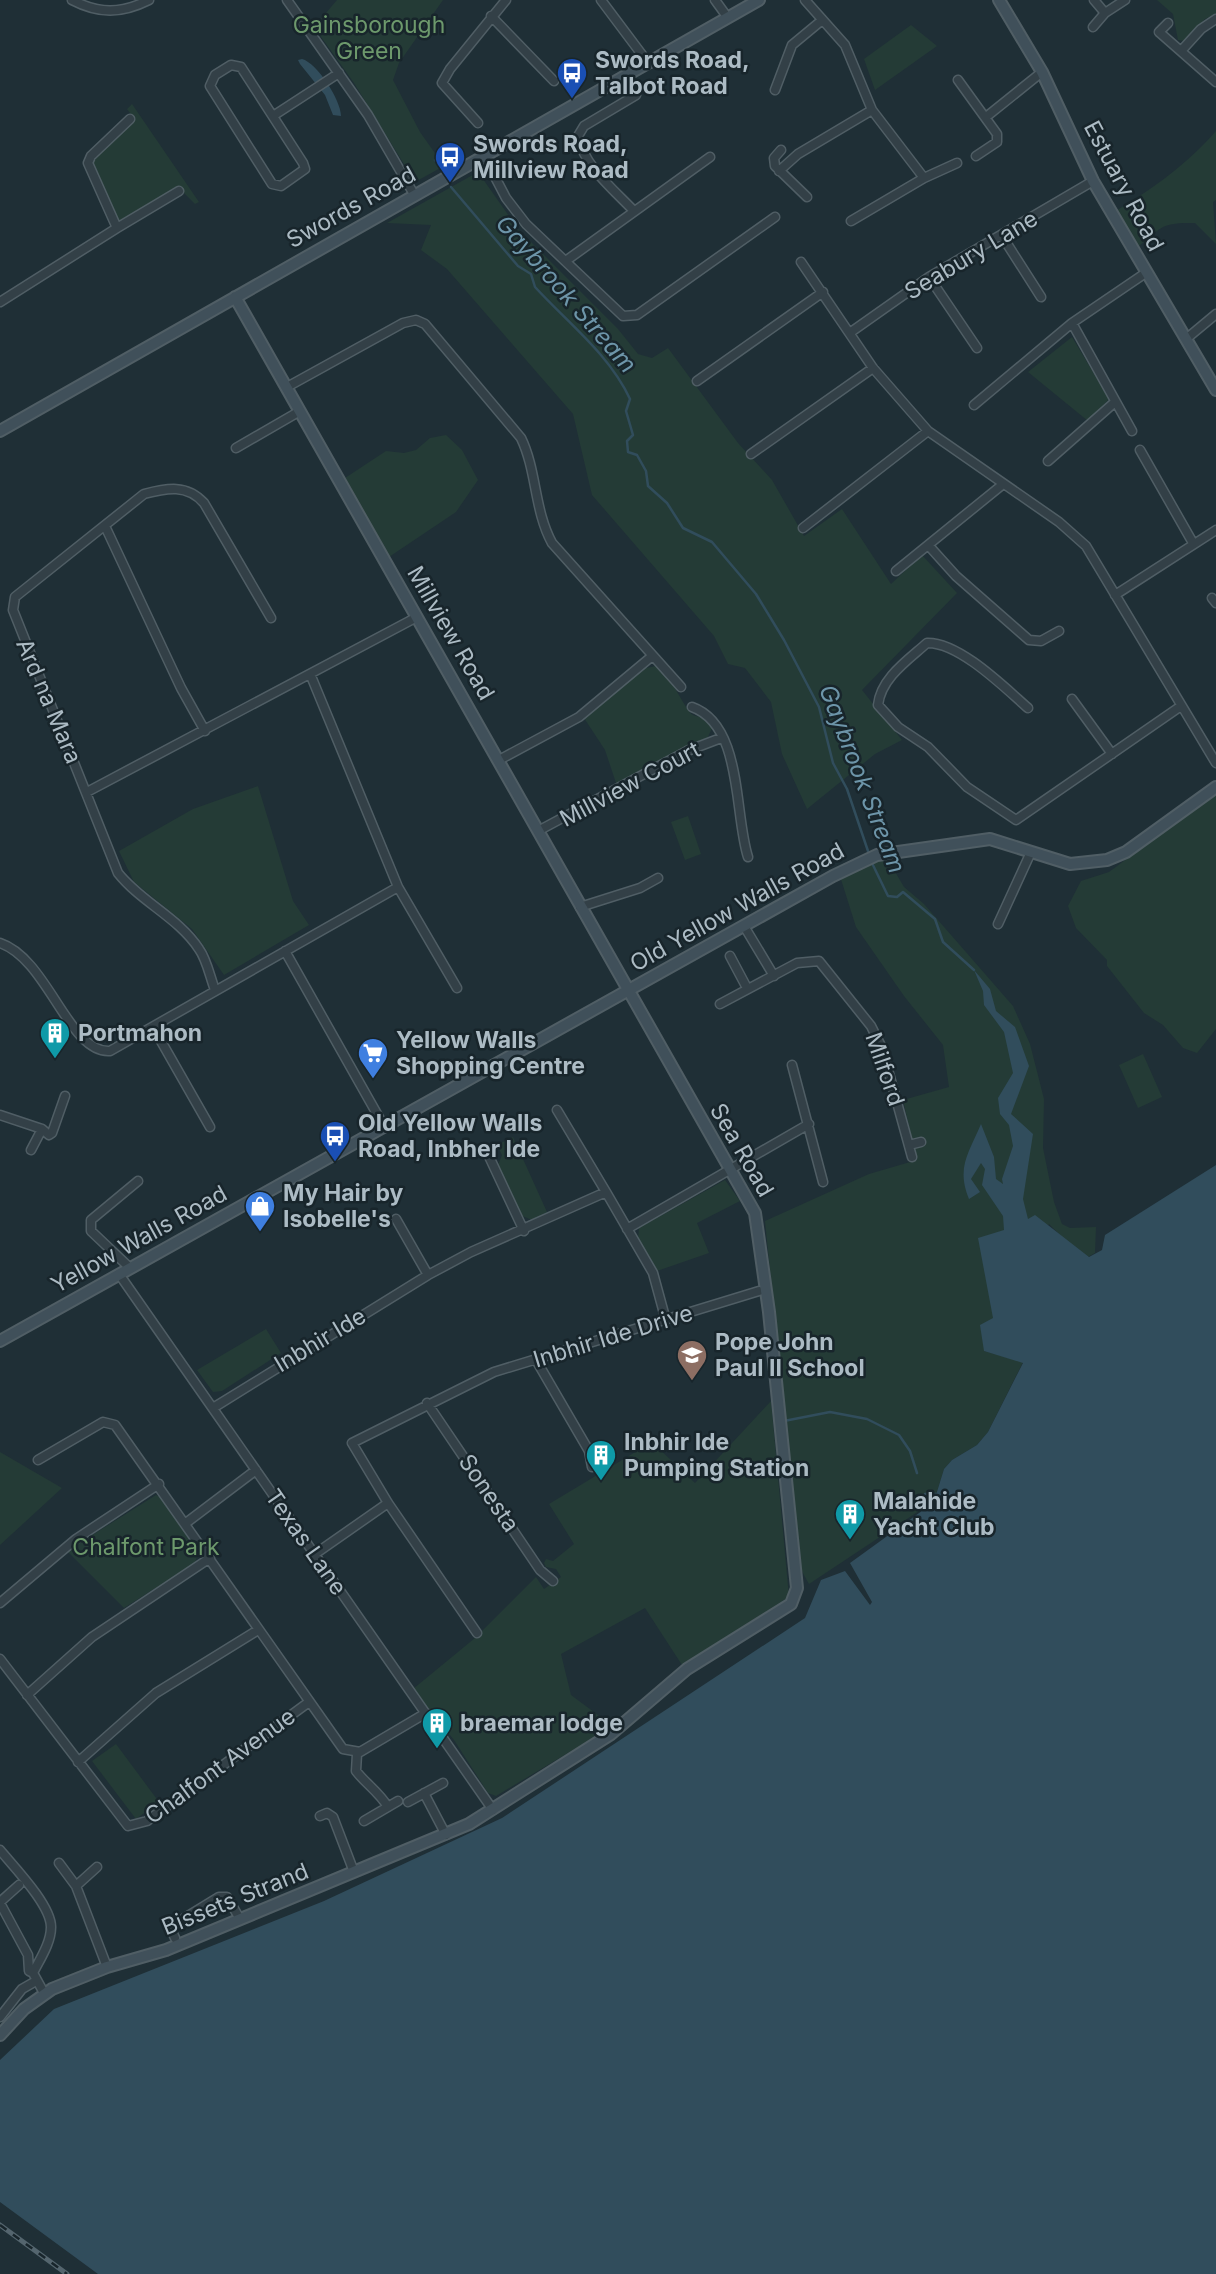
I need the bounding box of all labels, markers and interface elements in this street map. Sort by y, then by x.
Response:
park label: Gainsborough Green [293,11,445,65]
place label: Swords Road, Talbot Road [595,46,750,100]
bus stop icon: Swords Road, Talbot Road [555,56,589,100]
street label: Estuary Road [1078,116,1170,256]
place label: Swords Road, Millview Road [473,130,629,184]
bus stop icon: Swords Road, Millview Road [433,140,467,184]
street label: Swords Road [281,160,421,254]
street label: Seabury Lane [899,204,1043,306]
water label: Gaybrook Stream [490,209,643,378]
street label: Millview Road [401,561,501,705]
street label: Ard na Mara [10,634,88,768]
water label: Gaybrook Stream [813,681,912,877]
street label: Millview Court [555,735,705,833]
street label: Old Yellow Walls Road [625,836,849,978]
building icon: Portmahon [38,1016,72,1060]
place label: Portmahon [78,1019,202,1047]
place label: Yellow Walls Shopping Centre [396,1026,585,1080]
street label: Milford [859,1029,911,1109]
supermarket icon: Yellow Walls Shopping Centre [356,1036,390,1080]
street label: Sea Road [704,1098,780,1202]
place label: Old Yellow Walls Road, Inbher Ide [358,1109,543,1163]
bus stop icon: Old Yellow Walls Road, Inbher Ide [318,1119,352,1163]
street label: Yellow Walls Road [46,1179,232,1299]
place label: My Hair by Isobelle's [283,1179,404,1233]
shop icon: My Hair by Isobelle's [243,1189,277,1233]
street label: Inbhir Ide Drive [530,1298,696,1374]
street label: Inbhir Ide [269,1302,371,1378]
place label: Pope John Paul II School [715,1328,865,1382]
school or university icon: Pope John Paul II School [675,1338,709,1382]
place label: Inbhir Ide Pumping Station [624,1428,809,1482]
building icon: Inbhir Ide Pumping Station [584,1438,618,1482]
street label: Sonesta [453,1449,525,1537]
street label: Texas Lane [259,1484,353,1600]
place label: Malahide Yacht Club [873,1487,995,1541]
building icon: Malahide Yacht Club [833,1497,867,1541]
park label: Chalfont Park [72,1533,220,1561]
street label: Chalfont Avenue [139,1702,301,1830]
building icon: braemar lodge [420,1706,454,1750]
place label: braemar lodge [460,1709,623,1737]
street label: Bissets Strand [158,1857,312,1941]

